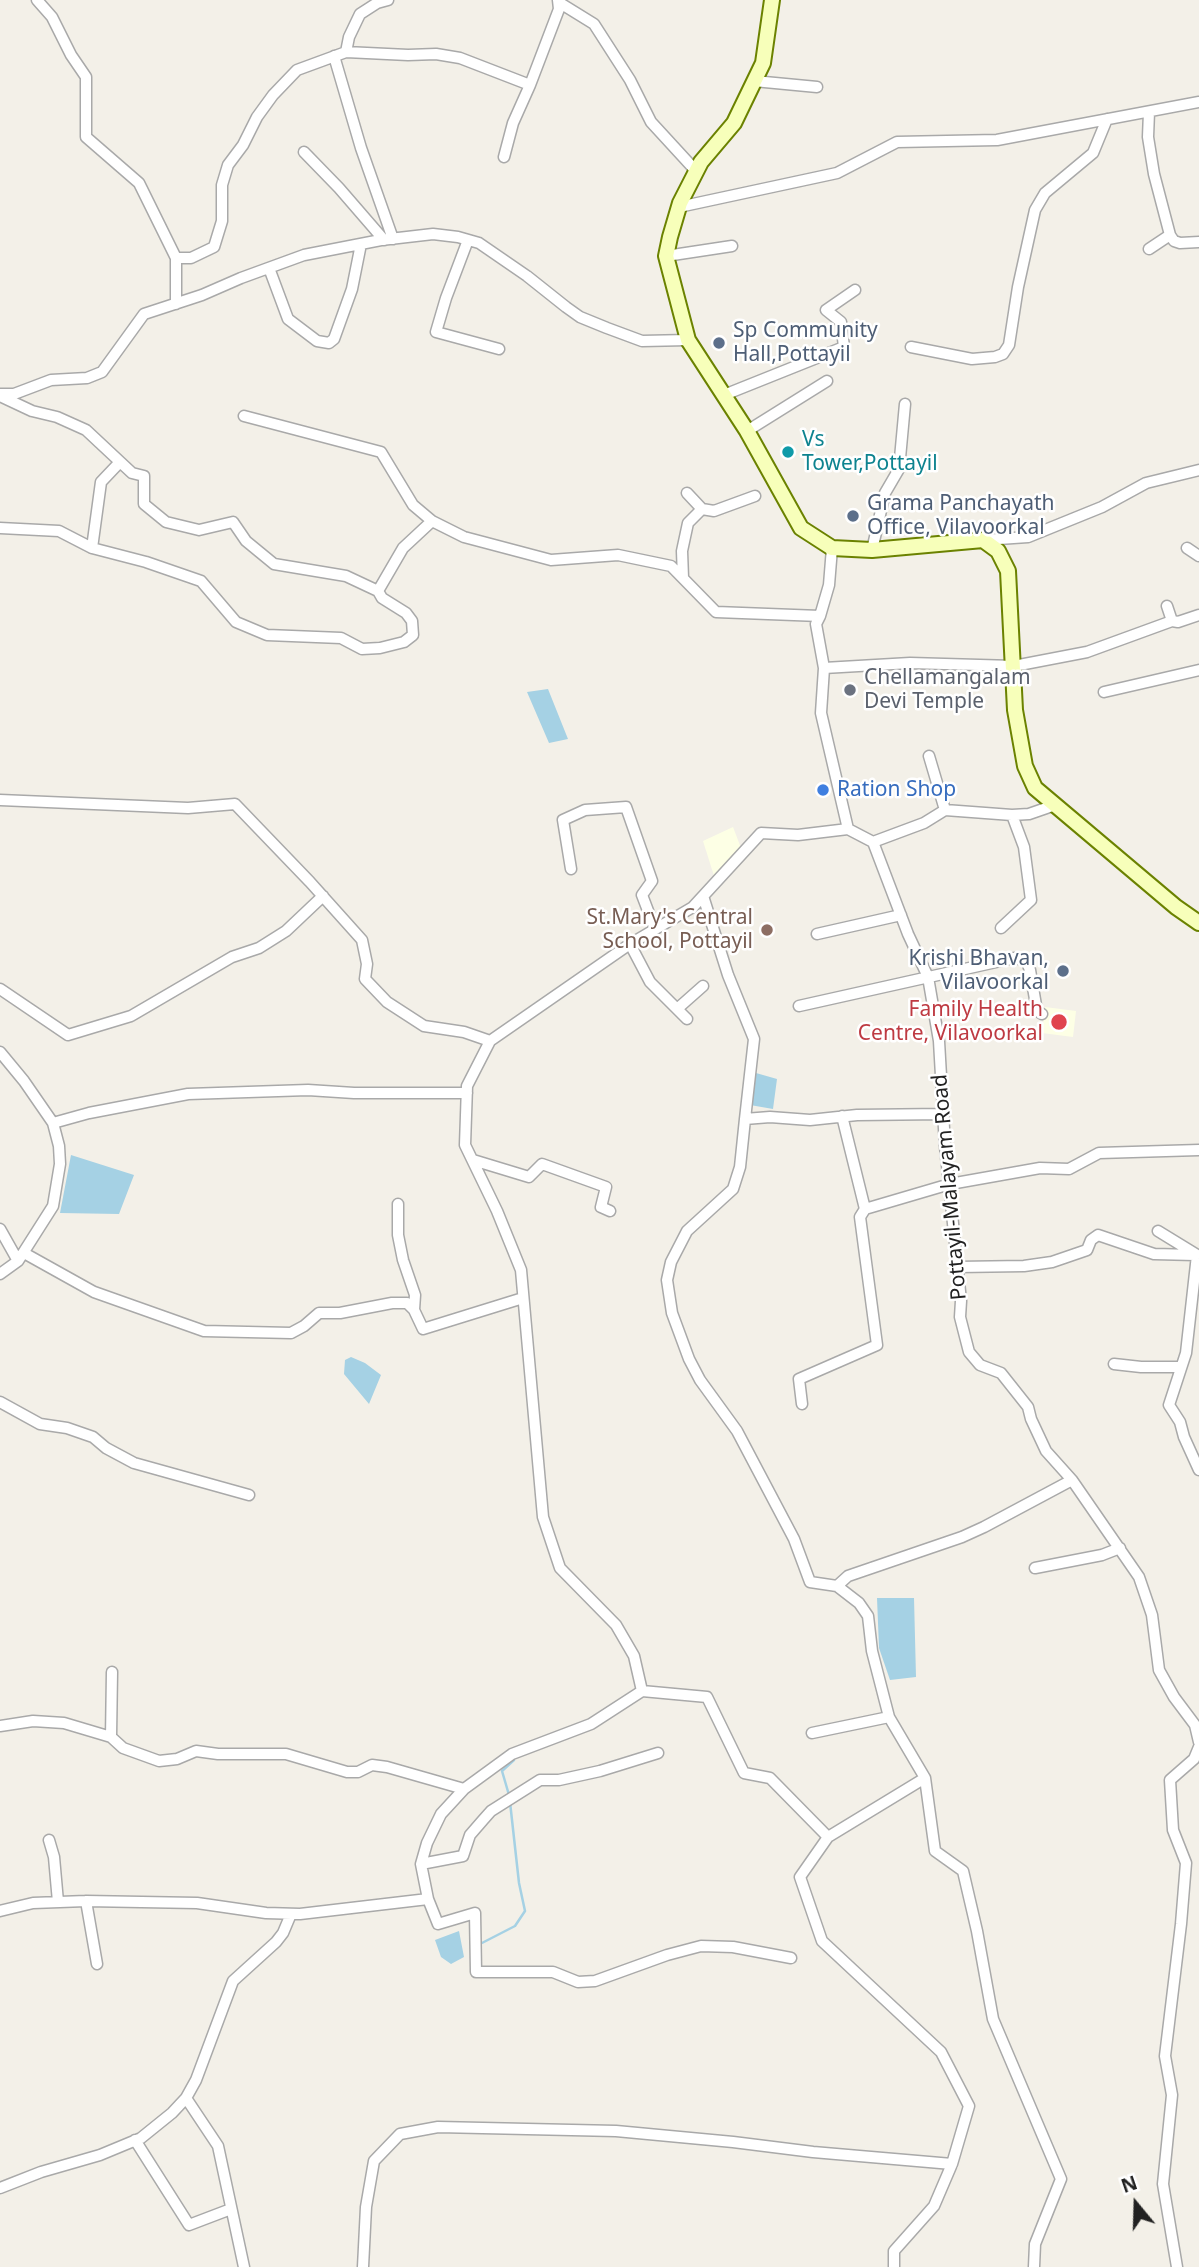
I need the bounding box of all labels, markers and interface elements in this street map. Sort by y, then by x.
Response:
place label: Sp Community Hall,Pottayil [733,318,878,368]
marker: Sp Community Hall,Pottayil [711,335,727,351]
place label: Vs Tower,Pottayil [802,427,938,477]
marker: Vs Tower,Pottayil [780,444,796,460]
place label: Grama Panchayath Office, Vilavoorkal [867,491,1055,541]
marker: Grama Panchayath Office, Vilavoorkal [845,508,861,524]
place label: Chellamangalam Devi Temple [864,665,1031,715]
marker: Chellamangalam Devi Temple [842,682,858,698]
place label: Ration Shop [837,777,956,803]
marker: Ration Shop [815,782,831,798]
place label: St.Mary's Central School, Pottayil [586,905,753,955]
marker: St.Mary's Central School, Pottayil [759,922,775,938]
place label: Krishi Bhavan, Vilavoorkal [909,946,1049,996]
marker: Krishi Bhavan, Vilavoorkal [1055,963,1071,979]
place label: Family Health Centre, Vilavoorkal [858,997,1043,1047]
marker: Family Health Centre, Vilavoorkal [1049,1012,1069,1032]
street label: Pottayil-Malayam Road [928,1073,972,1301]
north arrow [1101,2169,1171,2239]
text: N [1118,2169,1141,2199]

